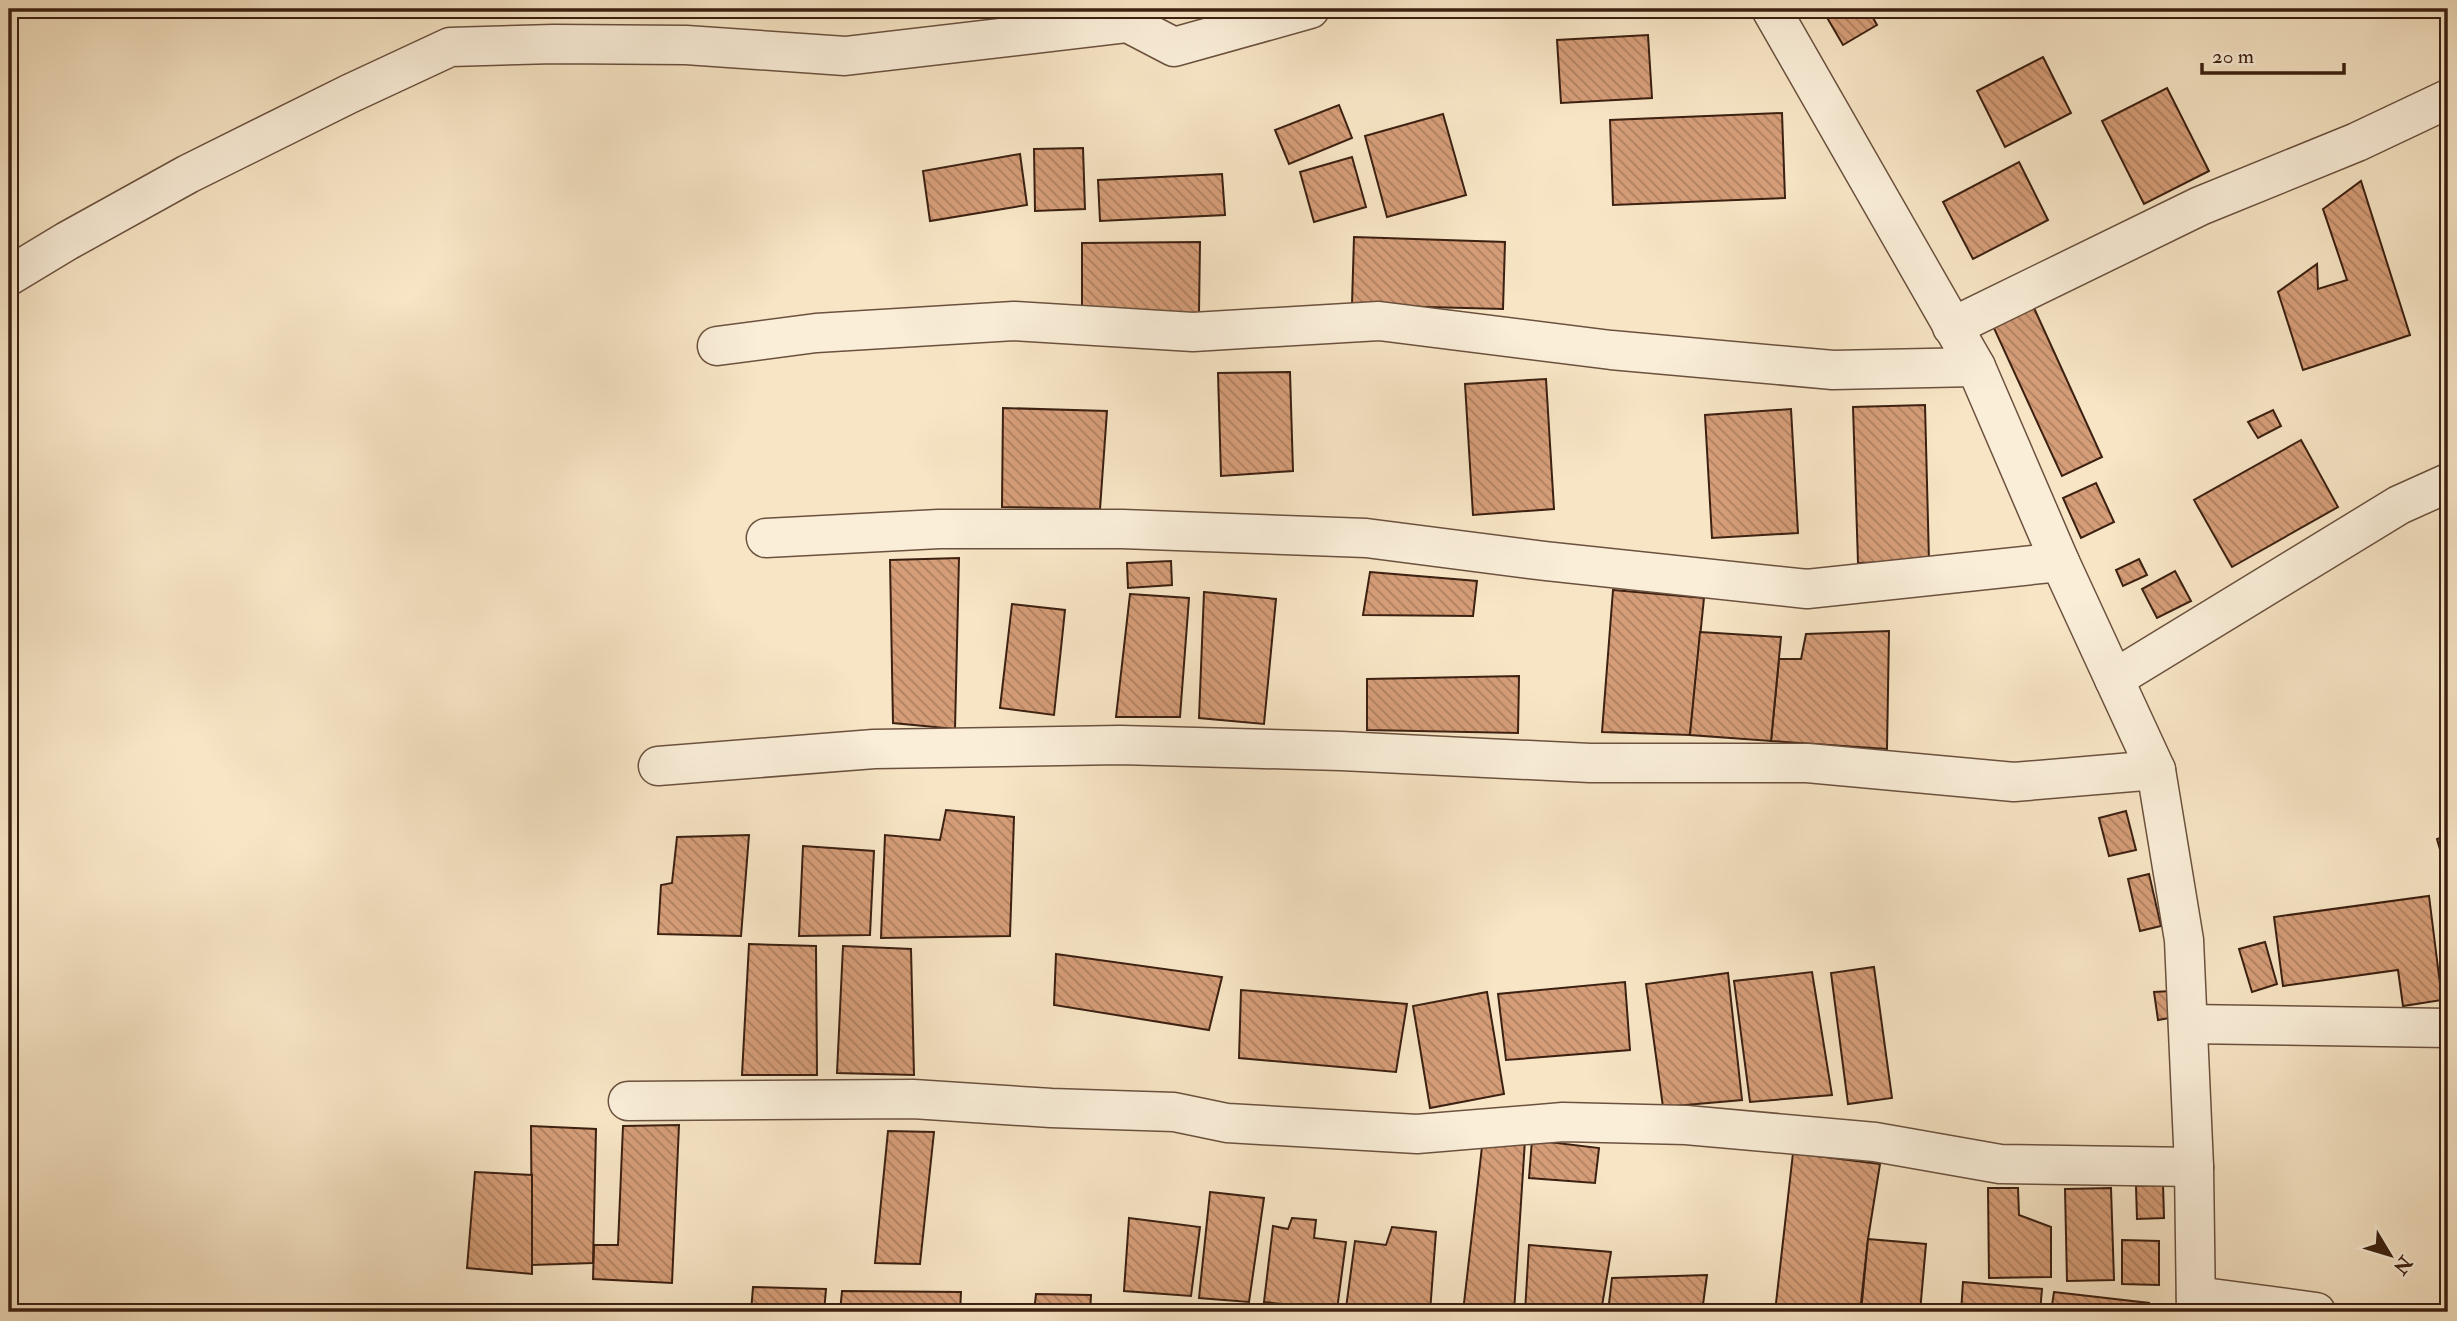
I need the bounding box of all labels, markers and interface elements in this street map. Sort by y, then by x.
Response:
scale bar [2202,32,2343,76]
text: 20 m [2212,43,2254,70]
north arrow [2356,1220,2426,1290]
text: N [2387,1250,2418,1280]

